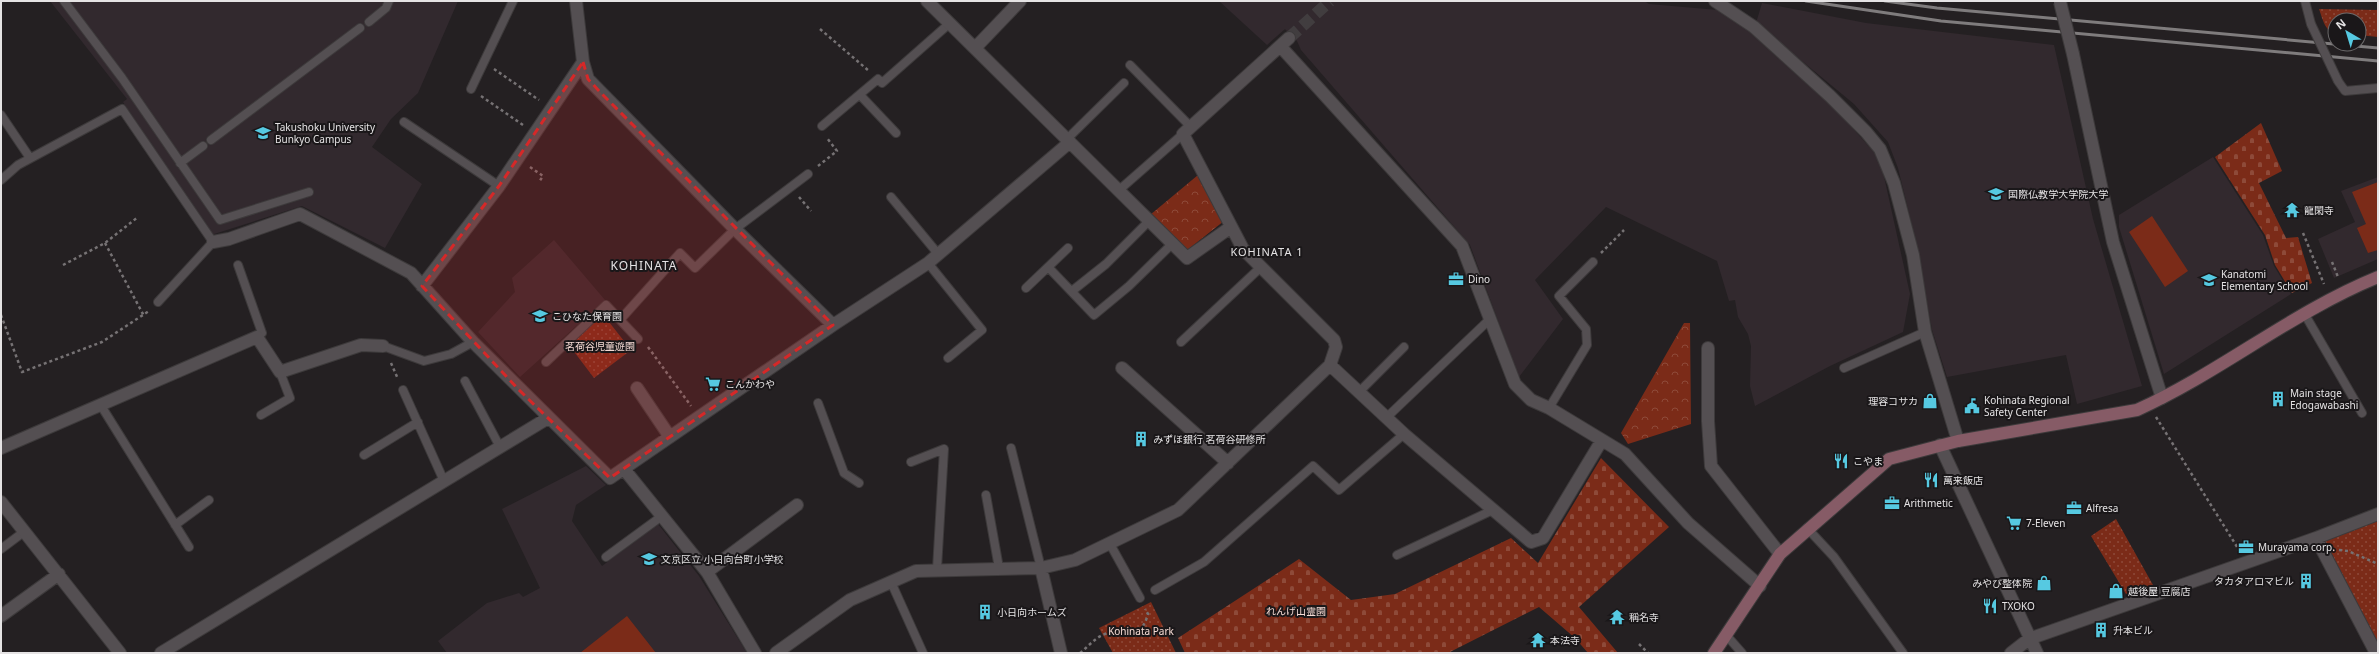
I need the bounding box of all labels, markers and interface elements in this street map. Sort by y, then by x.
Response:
north arrow [2327,12,2367,52]
text: N [2332,15,2349,32]
place label: Takushoku University Bunkyo Campus [275,120,376,146]
school or university icon: Takushoku University Bunkyo Campus [254,124,272,142]
school or university icon: 国際仏教学大学院大学 [1987,185,2005,203]
place label: 国際仏教学大学院大学 [2008,187,2108,201]
temple icon: 龍閑寺 [2283,201,2301,219]
place label: 龍閑寺 [2304,203,2334,217]
district label: KOHINATA 1 [1230,244,1304,259]
district label: KOHINATA [611,257,677,274]
place label: Kanatomi Elementary School [2221,267,2308,293]
office icon: Dino [1447,270,1465,288]
school or university icon: Kanatomi Elementary School [2200,271,2218,289]
place label: Dino [1468,272,1490,286]
school or university icon: こひなた保育園 [531,307,549,325]
place label: こひなた保育園 [552,309,622,323]
park label: 茗荷谷児童遊園 [565,339,635,353]
supermarket icon: こんかわや [704,375,722,393]
place label: こんかわや [725,377,775,391]
place label: Main stage Edogawabashi [2290,386,2358,412]
building icon: Main stage Edogawabashi [2269,390,2287,408]
shop icon: 理容コサカ [1921,392,1939,410]
place label: Kohinata Regional Safety Center [1984,393,2070,419]
place label: 理容コサカ [1868,394,1918,408]
public building icon: Kohinata Regional Safety Center [1963,397,1981,415]
building icon: みずほ銀行 茗荷谷研修所 [1132,430,1150,448]
place label: みずほ銀行 茗荷谷研修所 [1153,432,1266,446]
restaurant icon: こやま [1832,452,1850,470]
place label: こやま [1853,454,1883,468]
restaurant icon: 萬来飯店 [1922,471,1940,489]
place label: 萬来飯店 [1943,473,1983,487]
office icon: Arithmetic [1883,494,1901,512]
place label: Arithmetic [1904,496,1953,510]
office icon: Alfresa [2065,499,2083,517]
place label: Alfresa [2086,501,2118,515]
supermarket icon: 7-Eleven [2005,514,2023,532]
place label: 7-Eleven [2026,516,2065,530]
office icon: Murayama corp. [2237,538,2255,556]
place label: Murayama corp. [2258,540,2335,554]
school or university icon: 文京区立 小日向台町小学校 [640,550,658,568]
place label: 文京区立 小日向台町小学校 [661,552,784,566]
building icon: タカタアロマビル [2297,572,2315,590]
shop icon: みやび整体院 [2035,574,2053,592]
place label: タカタアロマビル [2214,574,2294,588]
place label: みやび整体院 [1972,576,2032,590]
shop icon: 越後屋 豆腐店 [2107,582,2125,600]
place label: 越後屋 豆腐店 [2128,584,2191,598]
restaurant icon: TXOKO [1981,597,1999,615]
place label: TXOKO [2002,599,2035,613]
building icon: 小日向ホームズ [976,603,994,621]
park label: れんげ山霊園 [1266,604,1326,618]
place label: 小日向ホームズ [997,605,1067,619]
temple icon: 稱名寺 [1608,608,1626,626]
place label: 稱名寺 [1629,610,1659,624]
building icon: 升本ビル [2092,621,2110,639]
place label: 升本ビル [2113,623,2153,637]
park label: Kohinata Park [1108,624,1175,638]
temple icon: 本法寺 [1529,631,1547,649]
place label: 本法寺 [1550,633,1580,647]

